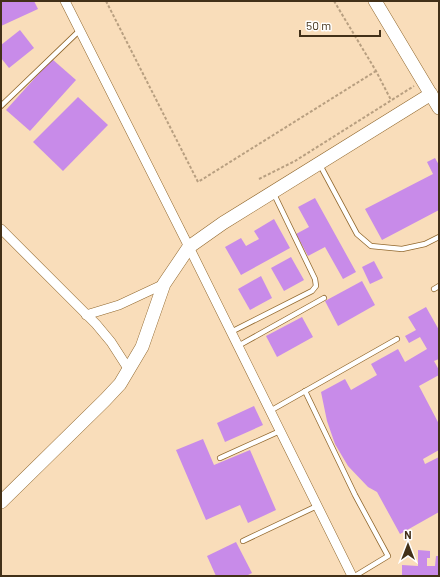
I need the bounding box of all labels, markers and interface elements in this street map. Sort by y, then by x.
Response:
scale bar [300,12,380,38]
text: 50 m [306,18,331,32]
north arrow [388,525,428,565]
text: N [404,528,412,541]

